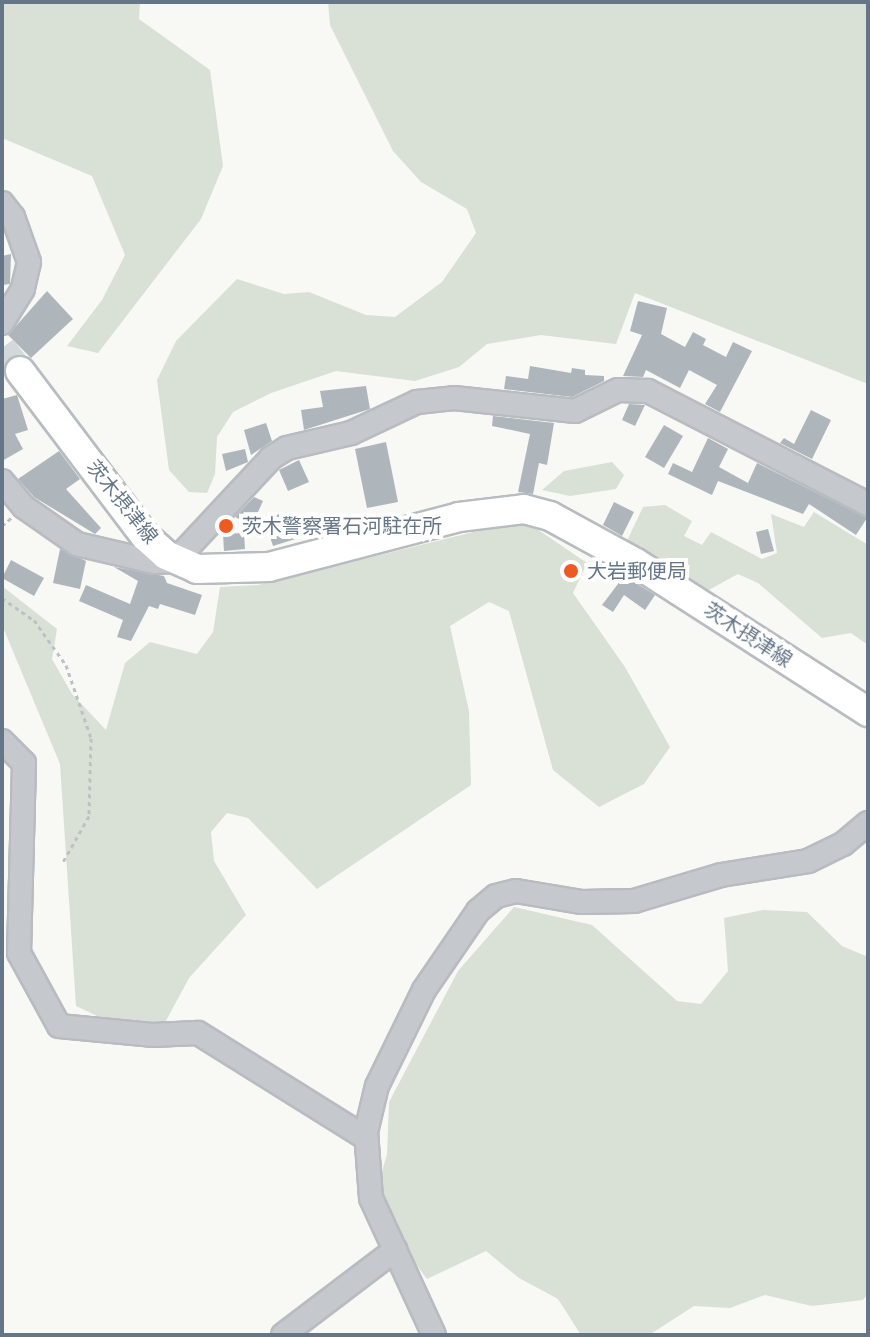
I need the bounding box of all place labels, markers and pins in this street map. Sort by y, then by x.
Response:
place label: 茨木警察署石河駐在所 [242,514,442,538]
marker: 茨木警察署石河駐在所 [217,517,235,535]
place label: 大岩郵便局 [587,559,687,583]
marker: 大岩郵便局 [562,562,580,580]

